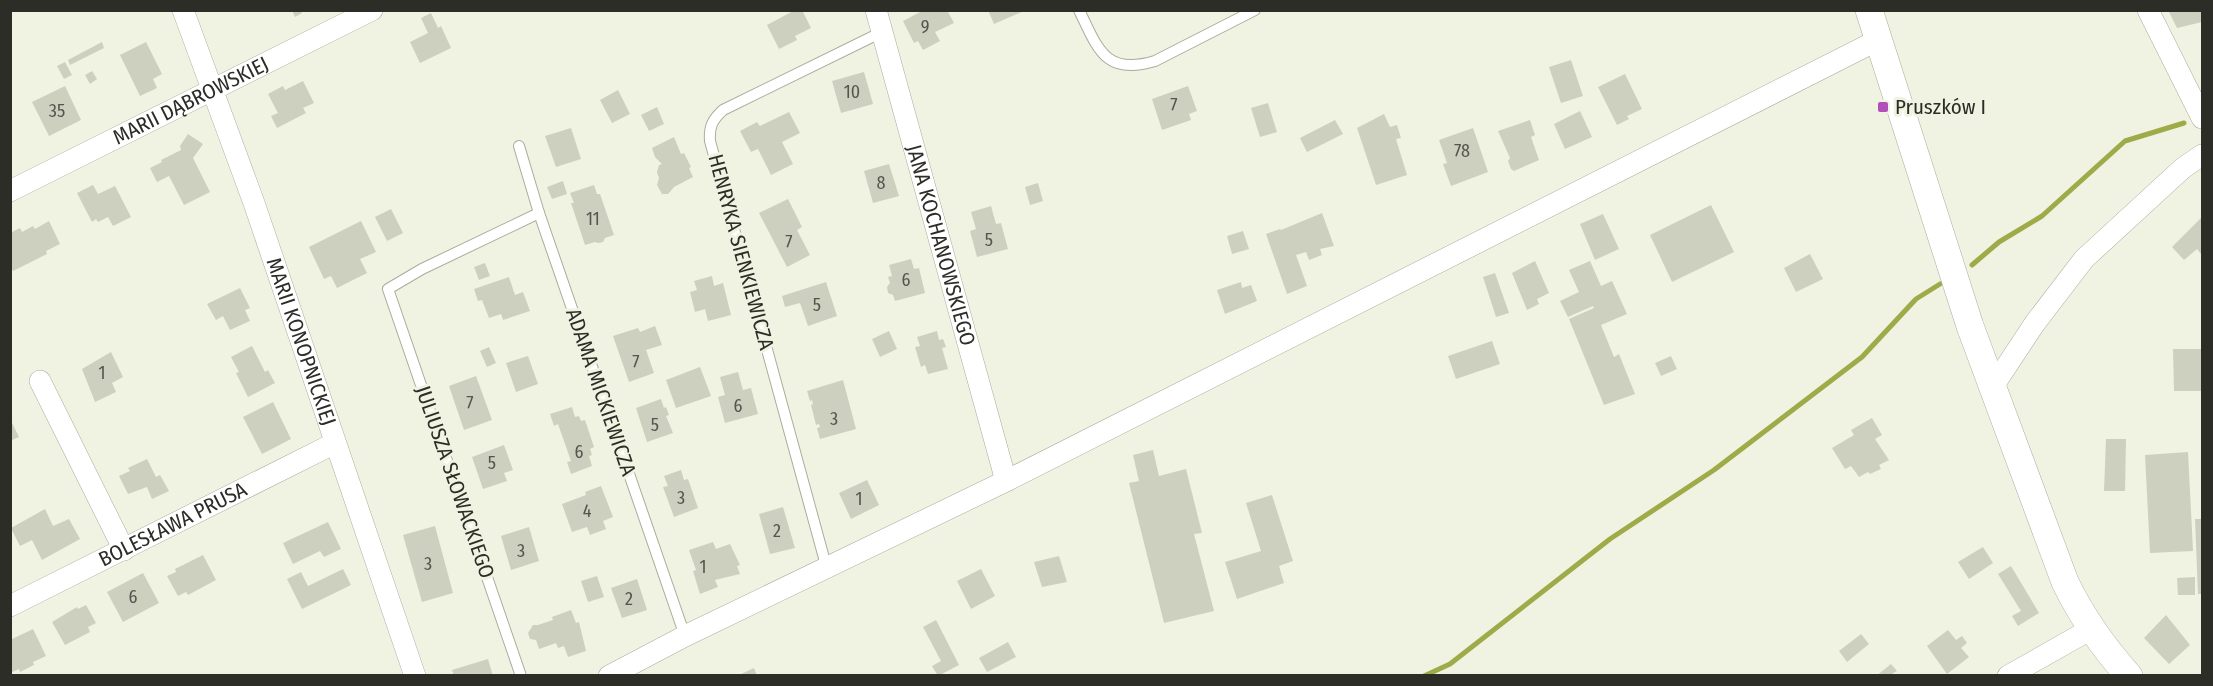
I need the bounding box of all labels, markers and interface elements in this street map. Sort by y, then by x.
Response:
house number: 9 [921,16,929,38]
street label: MARII DĄBROWSKIEJ [109,51,273,150]
house number: 10 [844,81,860,103]
house number: 7 [1170,94,1178,116]
place label: Pruszków I [1895,94,1986,120]
house number: 35 [49,100,65,122]
marker: Pruszków I [1876,100,1890,114]
house number: 78 [1454,140,1470,162]
street label: JANA KOCHANOWSKIEGO [901,142,981,349]
street label: HENRYKA SIENKIEWICZA [702,151,780,353]
house number: 8 [877,172,886,194]
house number: 11 [586,208,600,230]
house number: 5 [985,229,993,251]
house number: 7 [785,231,793,253]
street label: MARII KONOPNICKIEJ [261,254,342,429]
house number: 6 [902,269,911,291]
house number: 5 [813,294,821,316]
street label: ADAMA MICKIEWICZA [560,305,642,479]
house number: 7 [632,351,640,373]
house number: 1 [98,362,106,384]
street label: JULIUSZA SŁOWACKIEGO [410,382,500,582]
house number: 7 [466,392,474,414]
house number: 6 [734,395,743,417]
house number: 3 [830,408,838,430]
house number: 5 [651,414,659,436]
house number: 6 [575,441,584,463]
house number: 5 [488,452,496,474]
street label: BOLESŁAWA PRUSA [94,476,251,572]
house number: 3 [677,487,685,509]
house number: 1 [855,488,863,510]
house number: 4 [583,500,592,522]
house number: 2 [773,520,781,542]
house number: 3 [517,540,525,562]
house number: 3 [424,553,432,575]
house number: 1 [699,556,707,578]
house number: 6 [129,586,138,608]
house number: 2 [625,588,633,610]

